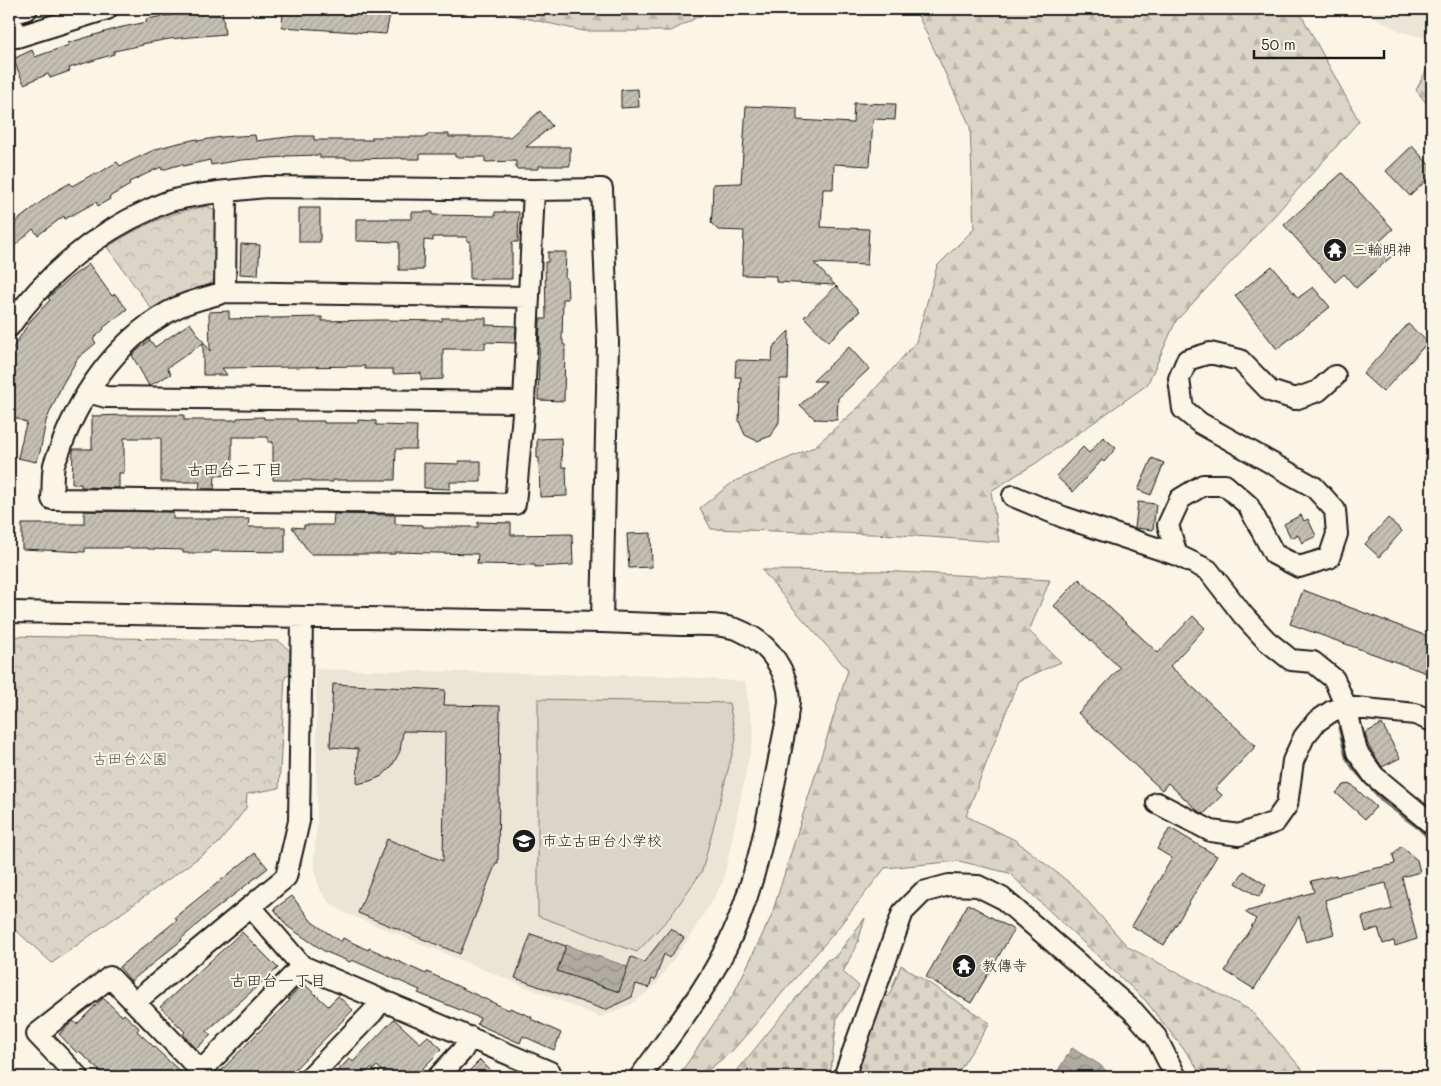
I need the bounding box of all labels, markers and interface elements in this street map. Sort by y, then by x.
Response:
scale bar [1254,28,1384,60]
text: 50 m [1261,34,1296,54]
temple icon: 三輪明神 [1322,237,1348,263]
place label: 三輪明神 [1352,239,1412,259]
district label: 古田台二丁目 [187,458,283,479]
park label: 古田台公園 [92,748,168,768]
school or university icon: 市立古田台小学校 [511,828,537,854]
place label: 市立古田台小学校 [542,830,662,850]
temple icon: 教傳寺 [951,953,977,979]
place label: 教傳寺 [982,955,1027,975]
district label: 古田台一丁目 [230,969,326,990]

